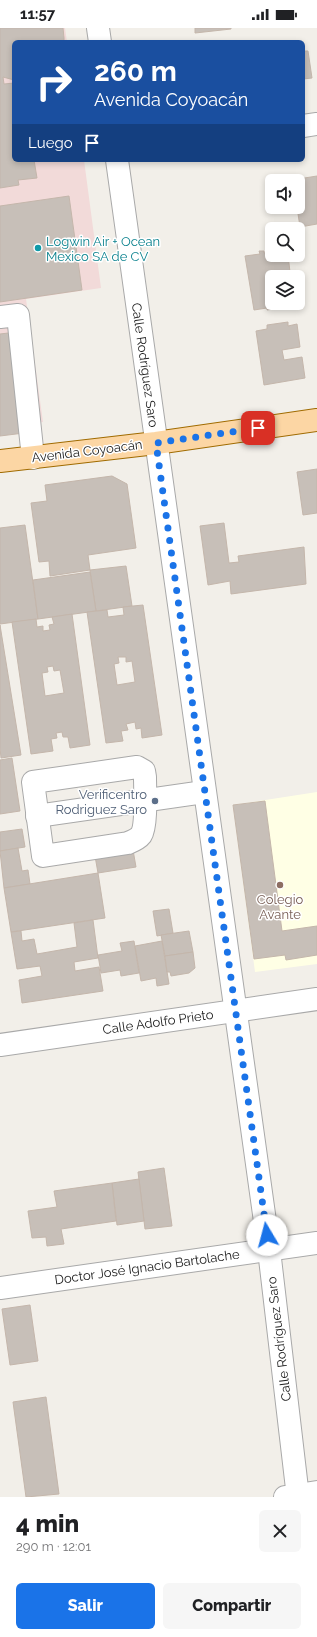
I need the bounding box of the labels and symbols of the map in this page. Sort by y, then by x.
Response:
place label: Logwin Air + Ocean Mexico SA de CV [46,234,160,264]
marker: Logwin Air + Ocean Mexico SA de CV [33,243,43,253]
street label: Calle Rodríguez Saro [129,302,161,428]
pin [241,411,275,445]
street label: Avenida Coyoacán [31,437,143,465]
place label: Verificentro Rodriguez Saro [55,787,147,817]
marker: Verificentro Rodriguez Saro [150,796,160,806]
marker: Colegio Avante [275,880,285,890]
place label: Colegio Avante [257,892,303,922]
street label: Calle Adolfo Prieto [102,1007,215,1037]
position arrow [246,1214,288,1256]
street label: Doctor José Ignacio Bartolache [54,1247,241,1287]
street label: Calle Rodríguez Saro [264,1276,294,1402]

